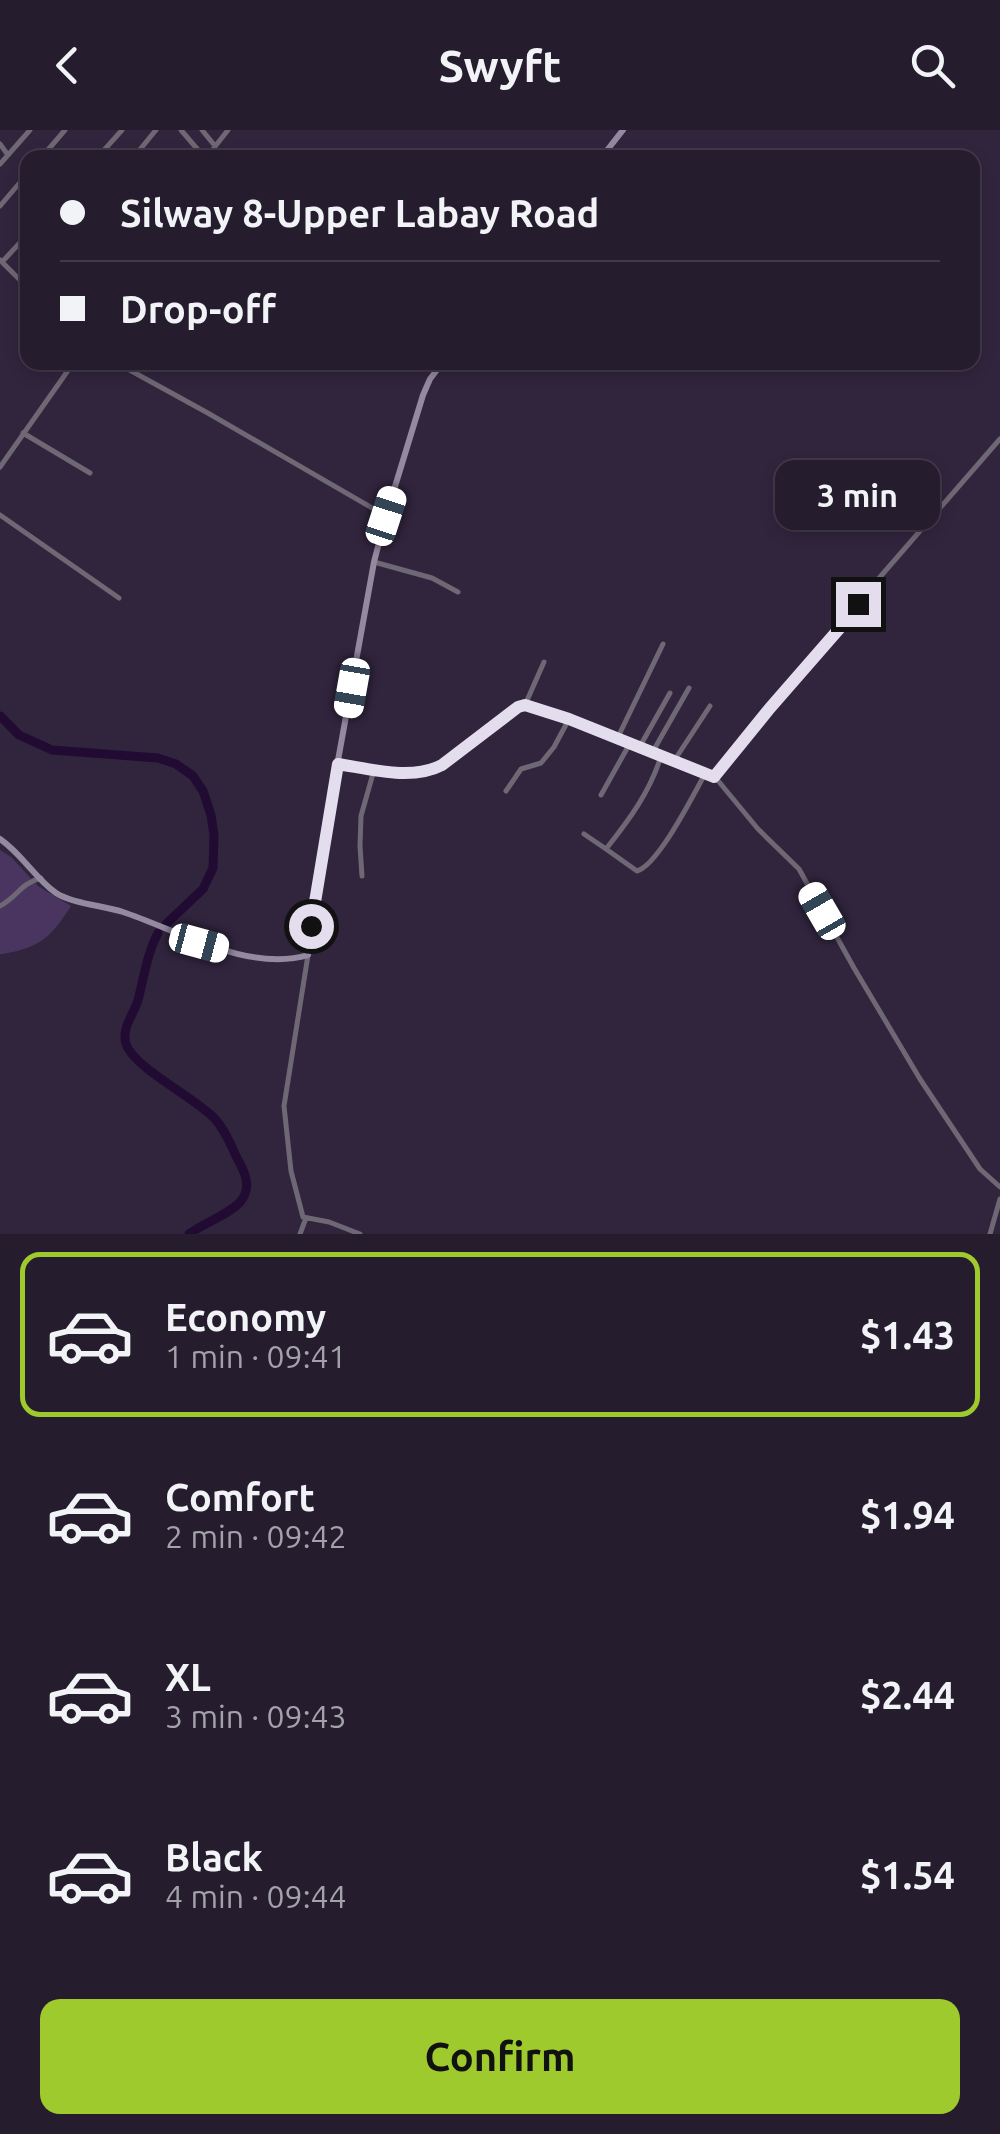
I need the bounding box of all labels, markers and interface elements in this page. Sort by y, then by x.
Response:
icon: back [40,38,95,93]
icon: search [905,38,960,93]
text: Swyft [438,40,562,91]
text: Silway 8-Upper Labay Road [120,192,599,234]
text: Drop-off [120,288,276,330]
callout: 3 min [776,459,940,529]
text: 3 min [817,477,898,513]
car [362,483,410,549]
route end [836,582,881,627]
car [332,656,372,720]
car [794,878,850,944]
route start [289,904,334,949]
car [166,921,232,965]
icon: car [45,1290,135,1380]
text: Economy [165,1296,326,1338]
text: $1.43 [860,1314,955,1356]
text: 1 min · 09:41 [165,1338,347,1374]
icon: car [45,1470,135,1560]
text: Comfort [165,1476,315,1518]
text: $1.94 [860,1494,955,1536]
text: 2 min · 09:42 [165,1518,347,1554]
icon: car [45,1650,135,1740]
text: XL [165,1656,211,1698]
text: $2.44 [860,1674,955,1716]
text: 3 min · 09:43 [165,1698,347,1734]
icon: car [45,1830,135,1920]
text: Black [165,1836,263,1878]
text: $1.54 [860,1854,955,1896]
text: 4 min · 09:44 [165,1878,347,1914]
button: Confirm [40,1999,960,2114]

